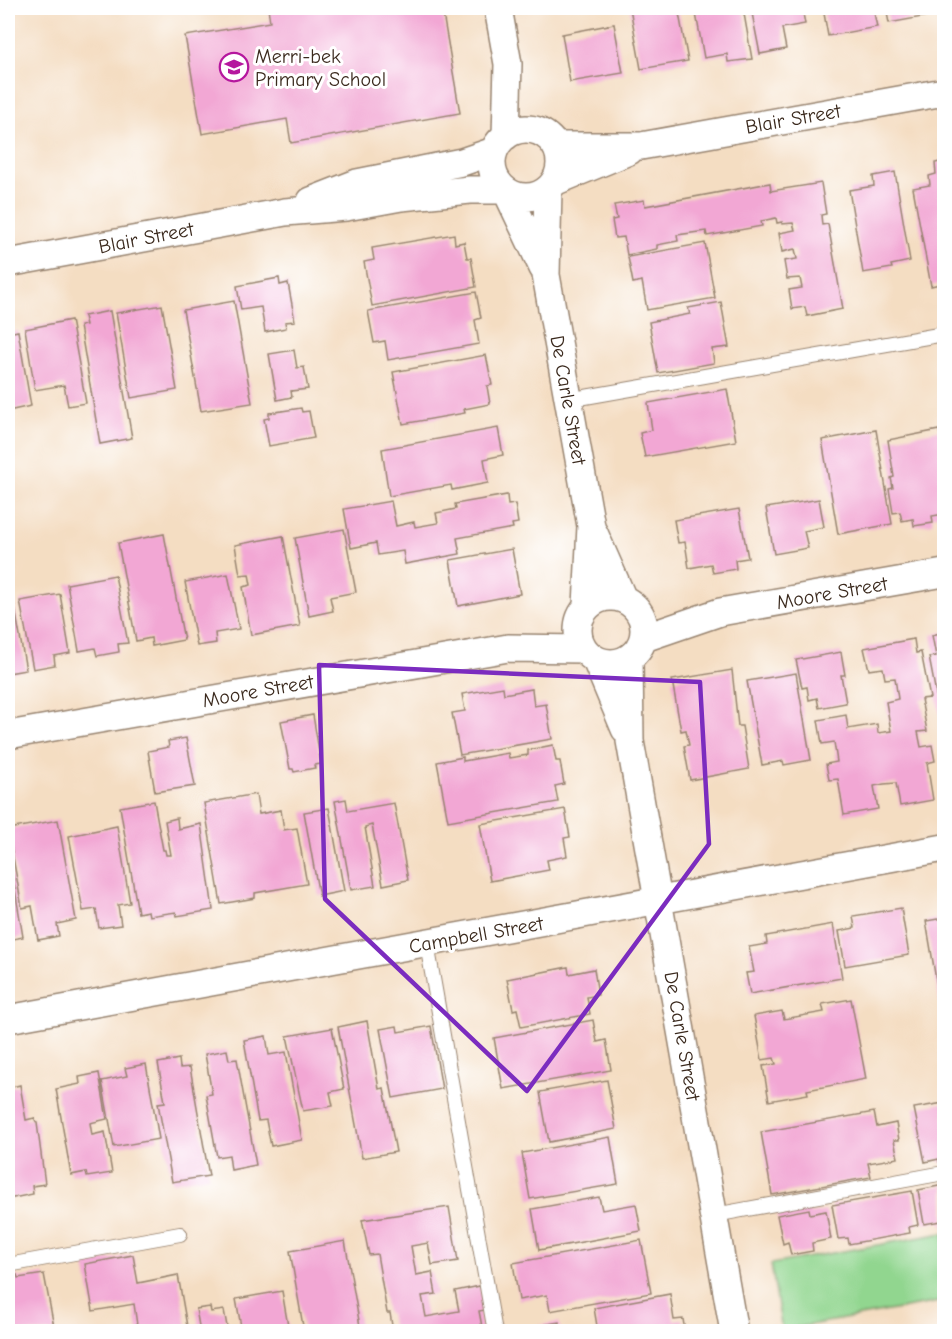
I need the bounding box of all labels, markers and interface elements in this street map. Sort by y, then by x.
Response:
place label: Merri-bek Primary School [255,45,386,91]
school or university icon: Merri-bek Primary School [218,51,250,83]
street label: Blair Street [744,99,844,139]
street label: Blair Street [97,217,197,258]
street label: De Carle Street [545,334,591,468]
street label: Moore Street [775,572,891,614]
street label: Moore Street [201,670,317,712]
street label: Campbell Street [407,912,546,958]
street label: De Carle Street [659,970,705,1104]

